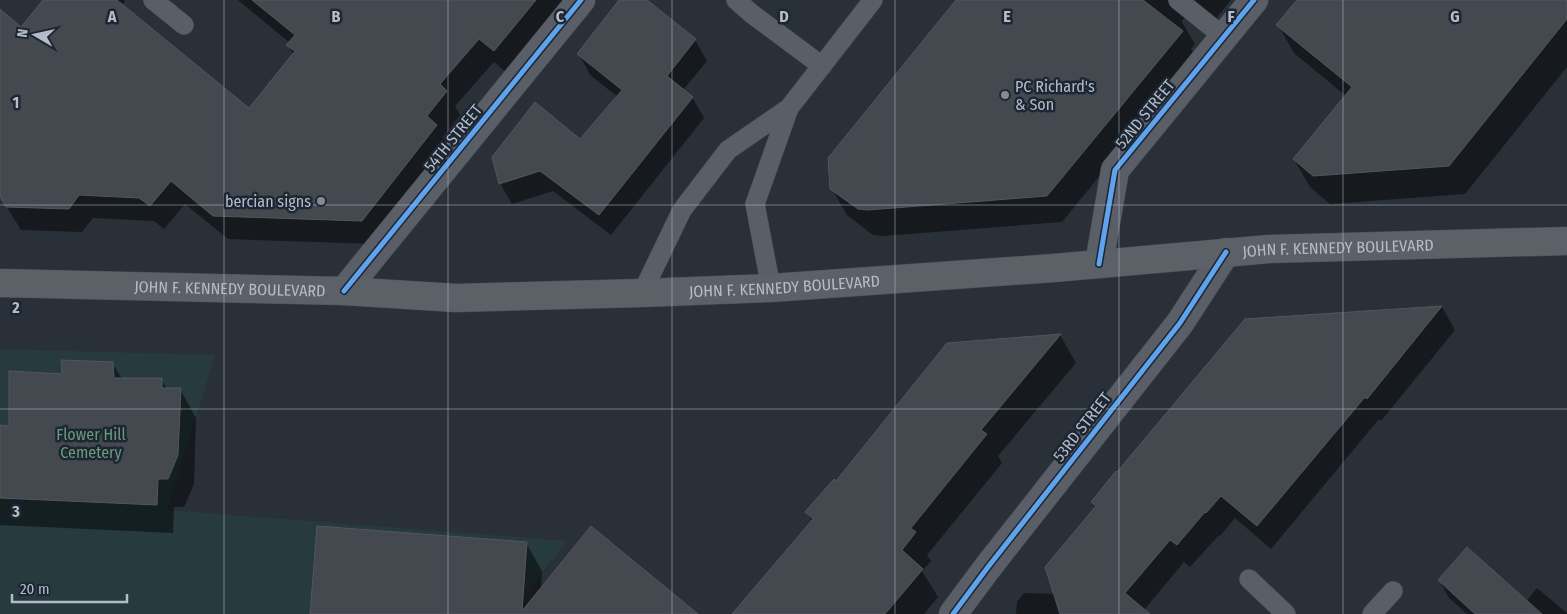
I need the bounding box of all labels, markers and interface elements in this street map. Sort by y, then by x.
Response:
text: A [107,7,117,26]
text: B [332,7,341,26]
text: C [556,7,565,26]
text: D [779,7,789,26]
text: E [1003,7,1011,26]
text: F [1227,7,1235,26]
text: G [1450,7,1460,26]
north arrow [10,10,60,60]
text: N [14,28,32,39]
street label: 52ND STREET [1111,75,1179,152]
place label: PC Richard's & Son [1015,77,1095,114]
marker: PC Richard's & Son [999,89,1011,101]
text: 1 [13,93,19,112]
street label: 54TH STREET [420,100,486,176]
place label: bercian signs [225,192,311,211]
marker: bercian signs [315,195,327,207]
street label: JOHN F. KENNEDY BOULEVARD [1242,235,1434,261]
street label: JOHN F. KENNEDY BOULEVARD [689,271,881,301]
street label: JOHN F. KENNEDY BOULEVARD [134,277,326,300]
text: 2 [11,298,20,317]
street label: 53RD STREET [1049,388,1115,465]
park label: Flower Hill Cemetery [56,425,126,462]
text: 3 [11,502,20,521]
scale bar [12,572,128,604]
text: 20 m [20,580,50,598]

